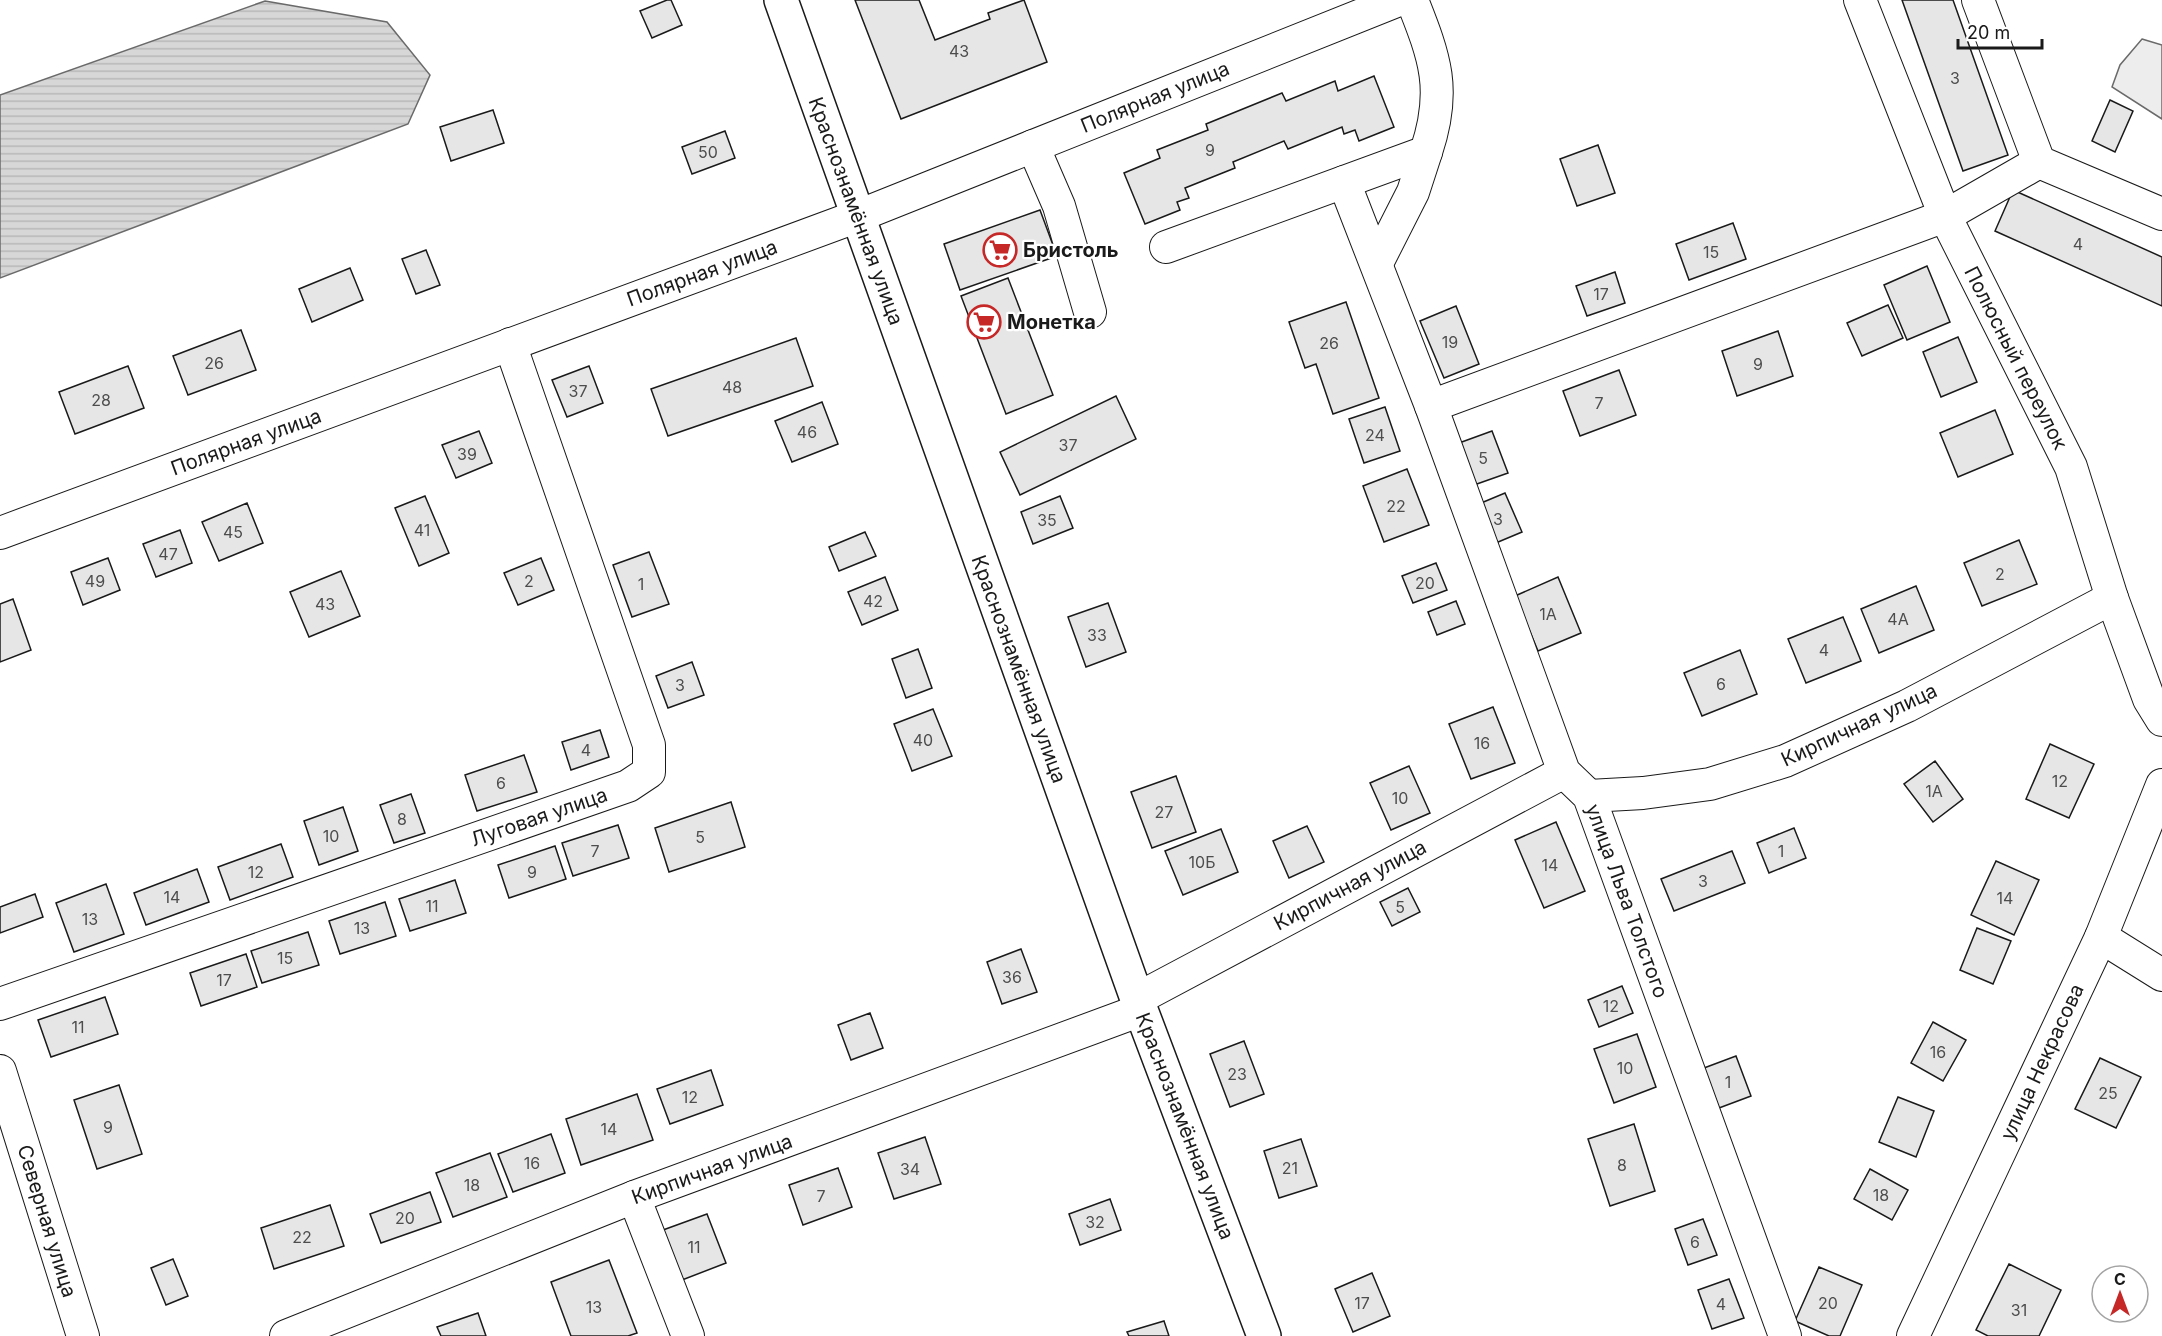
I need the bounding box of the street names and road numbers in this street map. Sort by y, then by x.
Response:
street label: Полярная улица [1077,56,1233,138]
street label: Краснознамённая улица [804,94,908,328]
street label: Полярная улица [624,235,780,311]
street label: Полюсный переулок [1959,262,2073,454]
street label: Полярная улица [168,404,324,480]
street label: Краснознамённая улица [967,552,1071,786]
street label: Кирпичная улица [1777,678,1941,772]
street label: Луговая улица [468,782,610,852]
street label: улица Льва Толстого [1581,801,1673,1001]
street label: Кирпичная улица [1270,835,1430,935]
street label: улица Некрасова [1995,980,2089,1144]
street label: Краснознамённая улица [1131,1009,1239,1243]
street label: Кирпичная улица [628,1129,796,1209]
street label: Северная улица [12,1142,82,1300]

